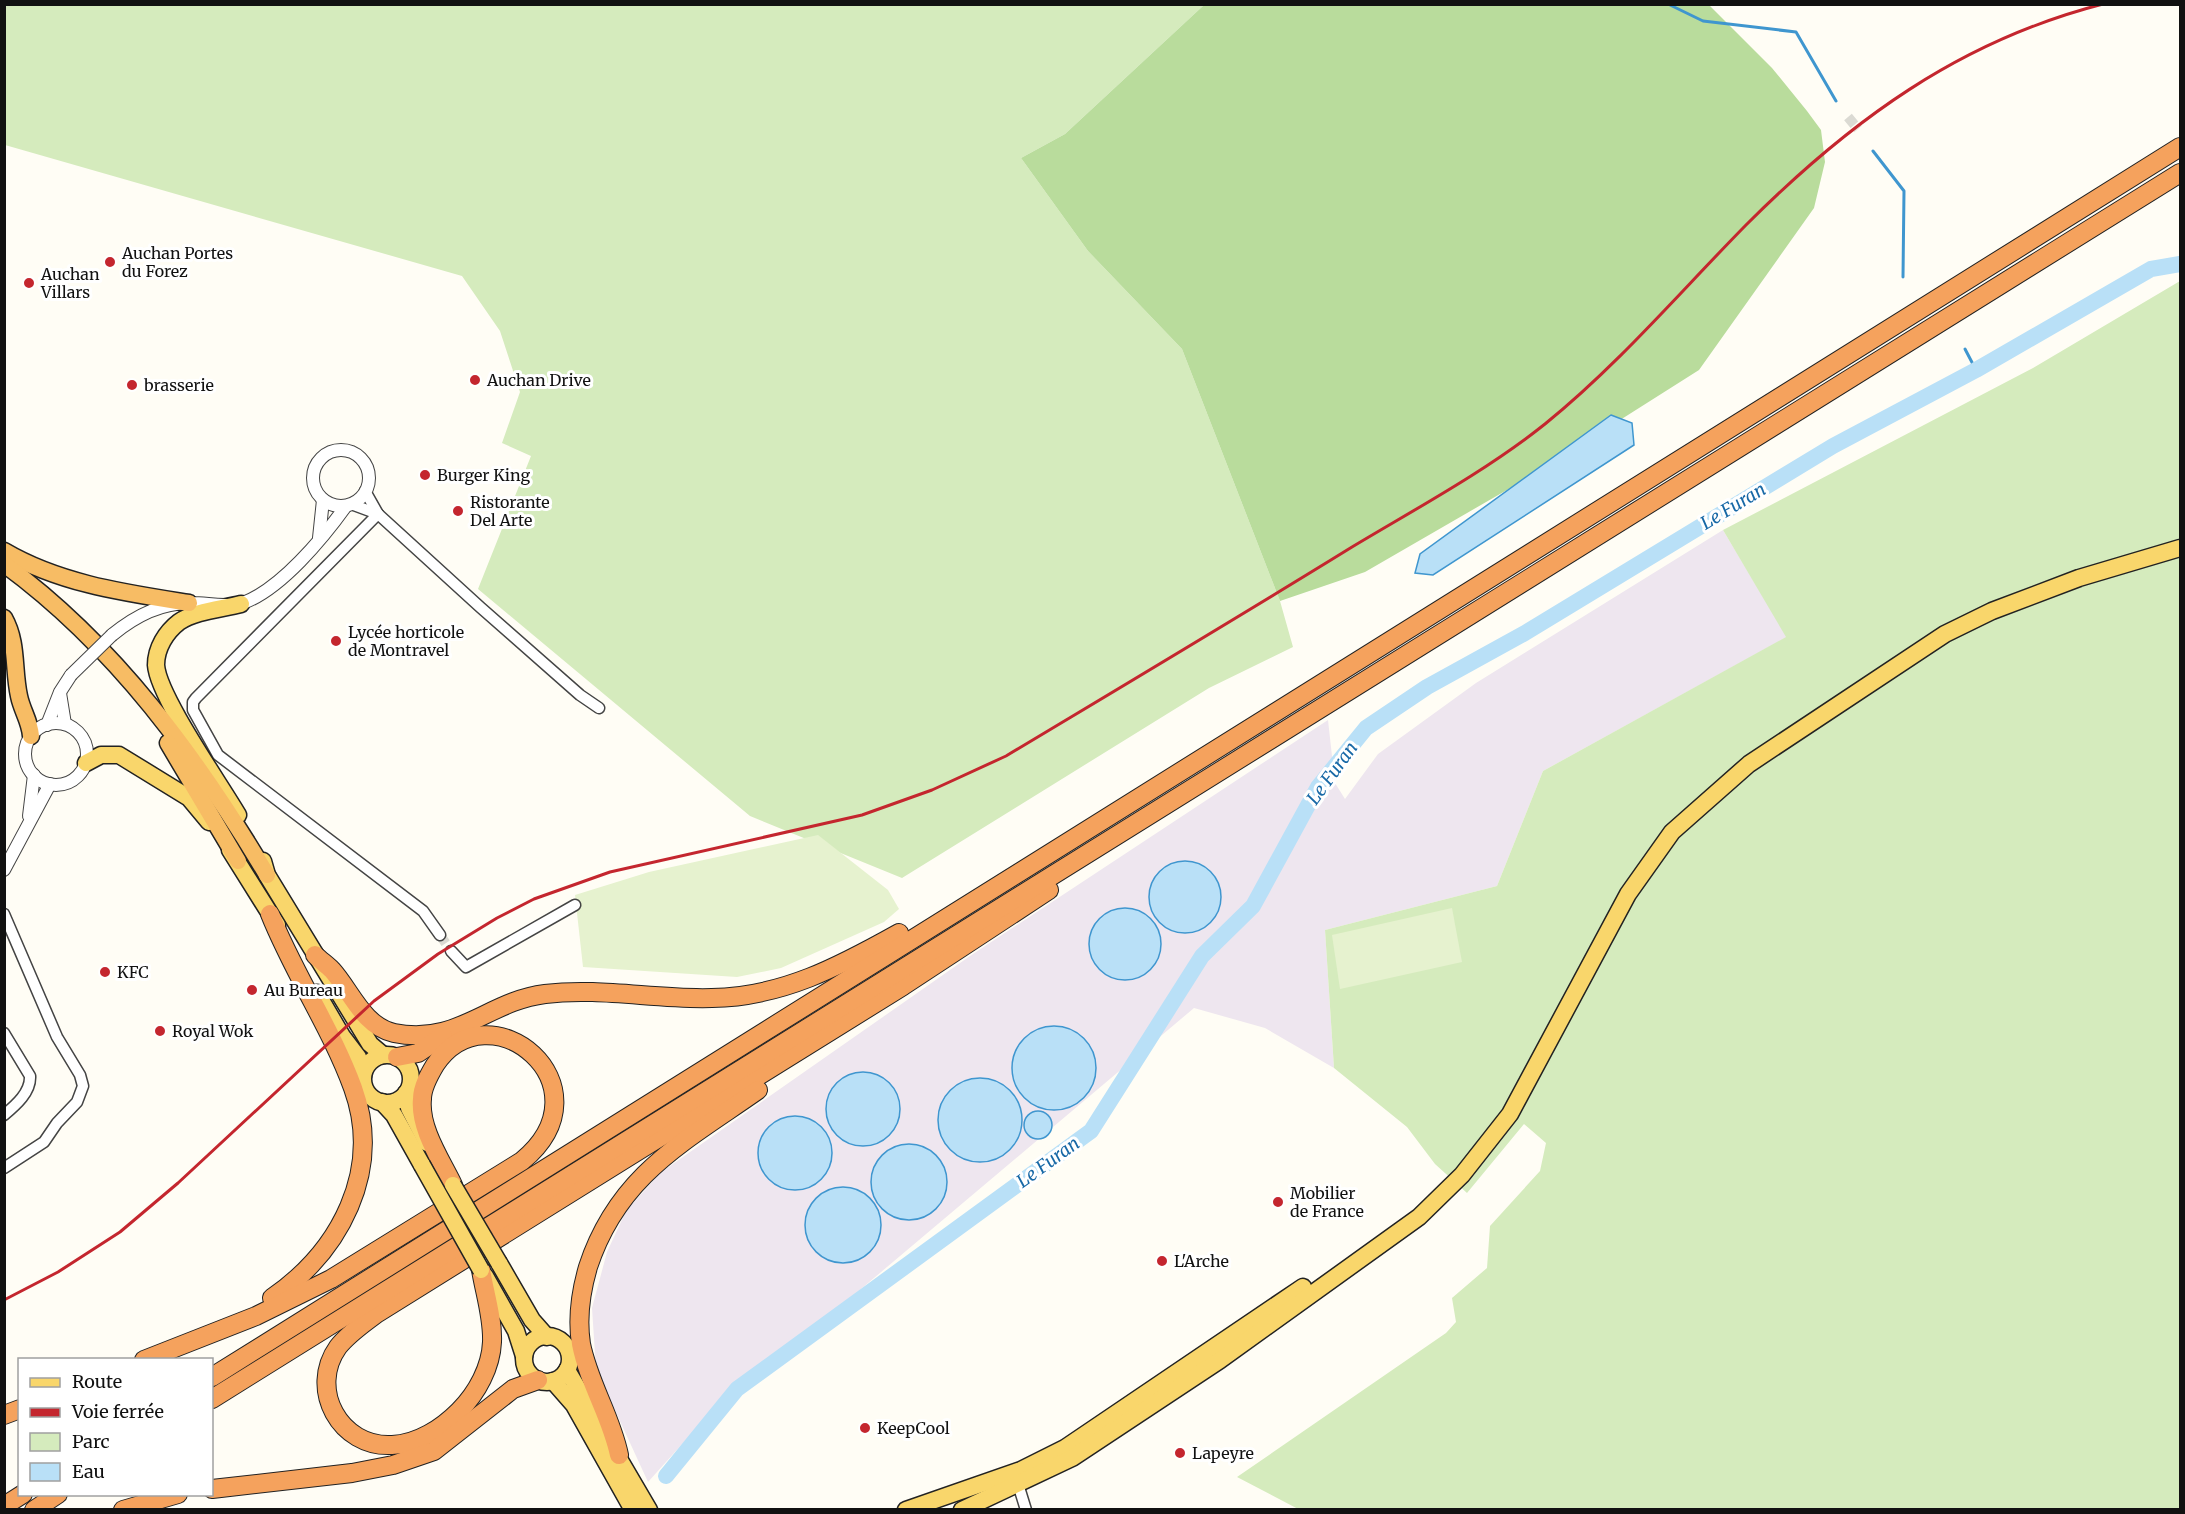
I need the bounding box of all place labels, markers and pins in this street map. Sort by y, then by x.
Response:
place label: Auchan Portes du Forez [121,243,233,281]
marker: Auchan Portes du Forez [103,255,117,269]
place label: Auchan Villars [40,264,100,302]
marker: Auchan Villars [22,276,36,290]
place label: Auchan Drive [486,370,591,390]
marker: Auchan Drive [468,373,482,387]
place label: brasserie [143,375,214,395]
marker: brasserie [125,378,139,392]
place label: Burger King [437,465,530,485]
marker: Burger King [418,468,432,482]
place label: Ristorante Del Arte [470,492,550,530]
marker: Ristorante Del Arte [451,504,465,518]
place label: Lycée horticole de Montravel [348,622,464,660]
marker: Lycée horticole de Montravel [329,634,343,648]
place label: KFC [117,962,149,982]
marker: KFC [98,965,112,979]
place label: Au Bureau [263,980,343,1000]
marker: Au Bureau [245,983,259,997]
place label: Royal Wok [172,1021,254,1041]
marker: Royal Wok [153,1024,167,1038]
place label: Mobilier de France [1290,1183,1364,1221]
marker: Mobilier de France [1271,1195,1285,1209]
place label: L'Arche [1174,1251,1229,1271]
marker: L'Arche [1155,1254,1169,1268]
place label: KeepCool [877,1418,950,1438]
marker: KeepCool [858,1421,872,1435]
place label: Lapeyre [1192,1443,1254,1463]
marker: Lapeyre [1173,1446,1187,1460]

